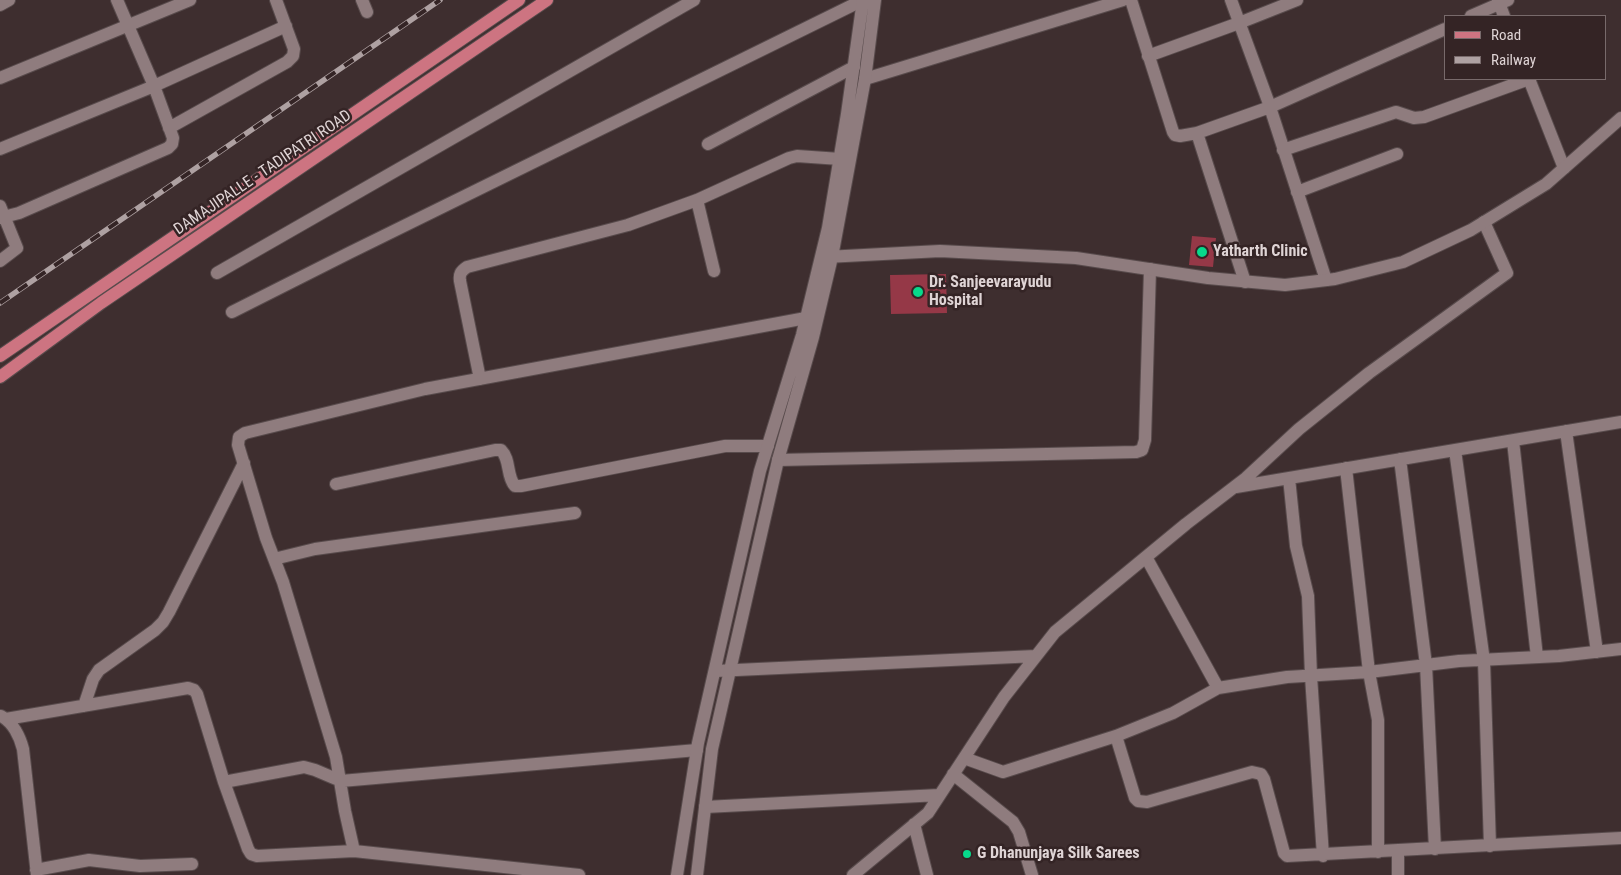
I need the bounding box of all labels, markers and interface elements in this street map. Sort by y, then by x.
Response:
legend [1444,15,1606,80]
text: Road [1491,26,1521,44]
text: Railway [1491,51,1536,69]
street label: DAMAJIPALLE - TADIPATRI ROAD [171,106,355,240]
place label: Yatharth Clinic [1213,242,1308,262]
marker: Yatharth Clinic [1195,245,1209,259]
place label: Dr. Sanjeevarayudu Hospital [929,273,1051,311]
marker: Dr. Sanjeevarayudu Hospital [911,285,925,299]
place label: G Dhanunjaya Silk Sarees [977,844,1140,864]
marker: G Dhanunjaya Silk Sarees [961,848,973,860]

